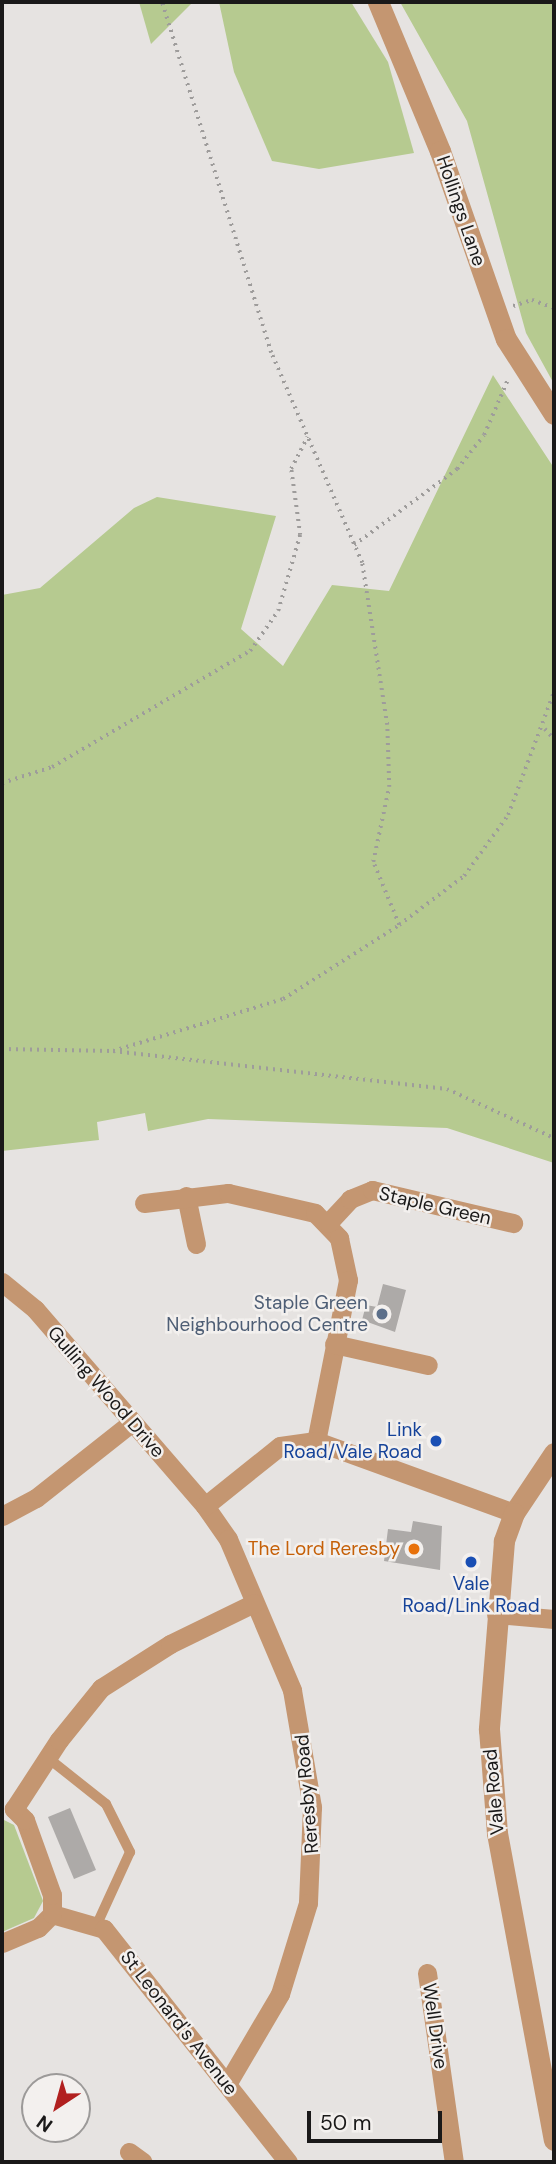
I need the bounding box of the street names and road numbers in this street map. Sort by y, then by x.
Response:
street label: Hollings Lane [431,153,491,269]
street label: Staple Green [377,1182,493,1230]
street label: Gulling Wood Drive [43,1322,169,1462]
street label: Reresby Road [290,1733,324,1855]
street label: Vale Road [479,1748,509,1836]
street label: St Leonard's Avenue [115,1946,243,2100]
street label: Well Drive [418,1981,452,2071]

